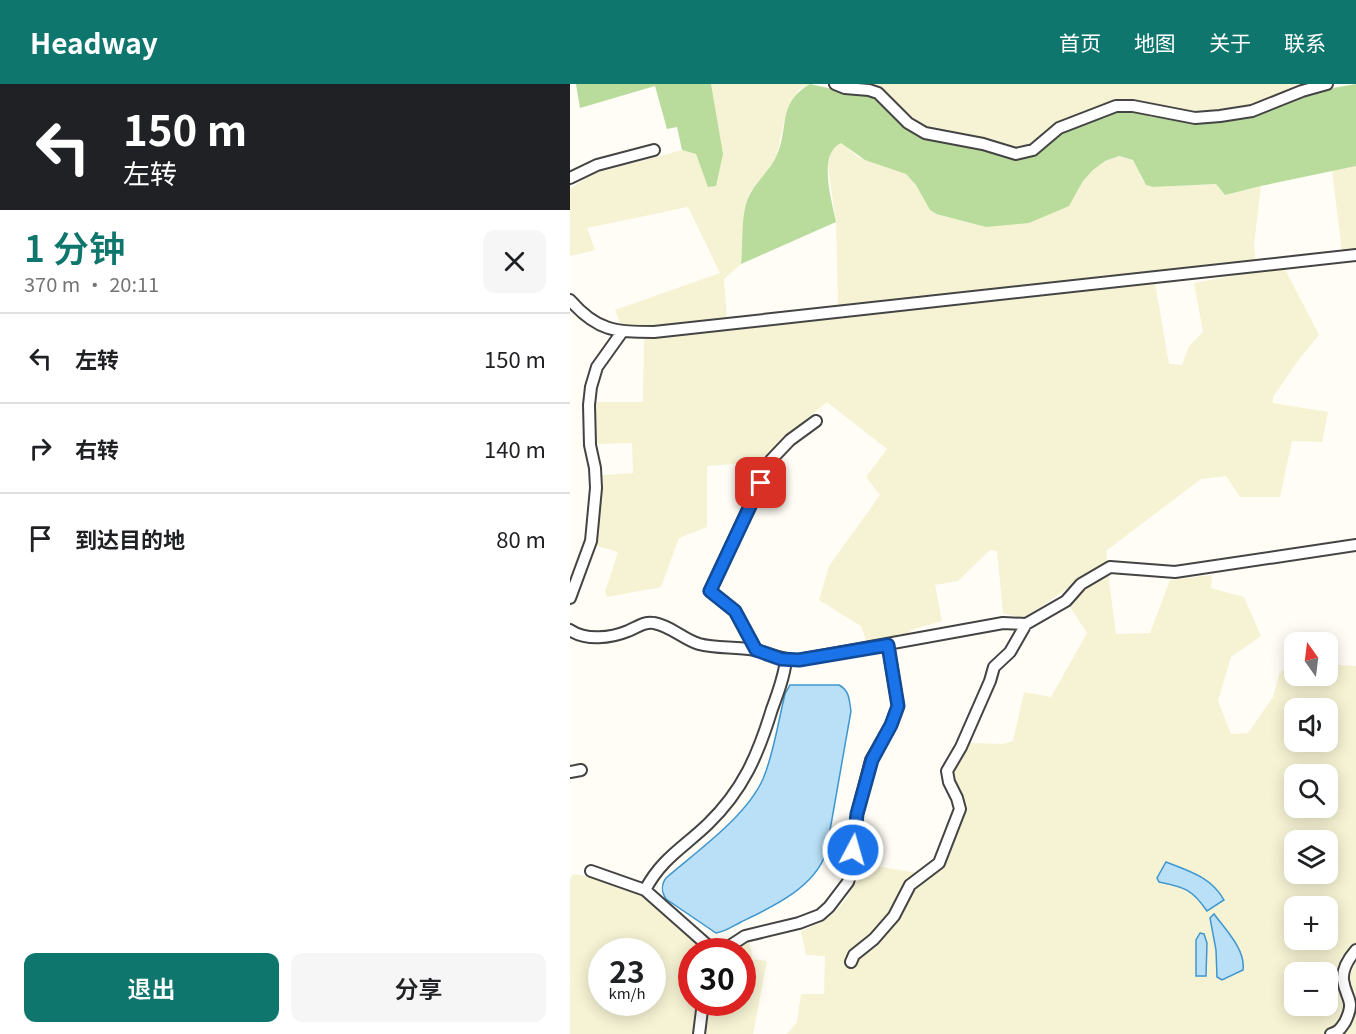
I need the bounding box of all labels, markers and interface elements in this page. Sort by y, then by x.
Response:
text: Headway [30,22,158,62]
text: 首页 [1059,27,1101,57]
text: 地图 [1134,27,1176,57]
text: 关于 [1209,27,1251,57]
text: 联系 [1284,27,1326,57]
text: 150 m [123,97,247,158]
icon: left [24,108,102,186]
text: 左转 [123,153,177,192]
text: 1 分钟 [24,220,125,272]
button: close [483,230,546,293]
text: 370 m · 20:11 [24,269,159,298]
icon: left [24,342,57,375]
text: 左转 [75,342,119,374]
text: 150 m [484,342,546,374]
icon: right [24,432,57,465]
text: 右转 [75,432,119,464]
text: 140 m [484,432,546,464]
pin [735,457,786,508]
icon: arrive [744,466,777,499]
icon: arrive [24,522,57,555]
text: 到达目的地 [75,522,185,554]
text: 80 m [496,522,546,554]
north arrow [1284,632,1338,686]
map controls [1284,632,1338,1016]
button: sound [1284,698,1338,752]
button: search [1284,764,1338,818]
position arrow [821,818,885,882]
button: layers [1284,830,1338,884]
button: + [1284,896,1338,950]
speed limit sign: 30 [678,938,756,1016]
text: 23 [609,948,645,992]
button: 退出 [24,953,279,1022]
button: 分享 [291,953,546,1022]
button: − [1284,962,1338,1016]
text: km/h [608,982,646,1003]

